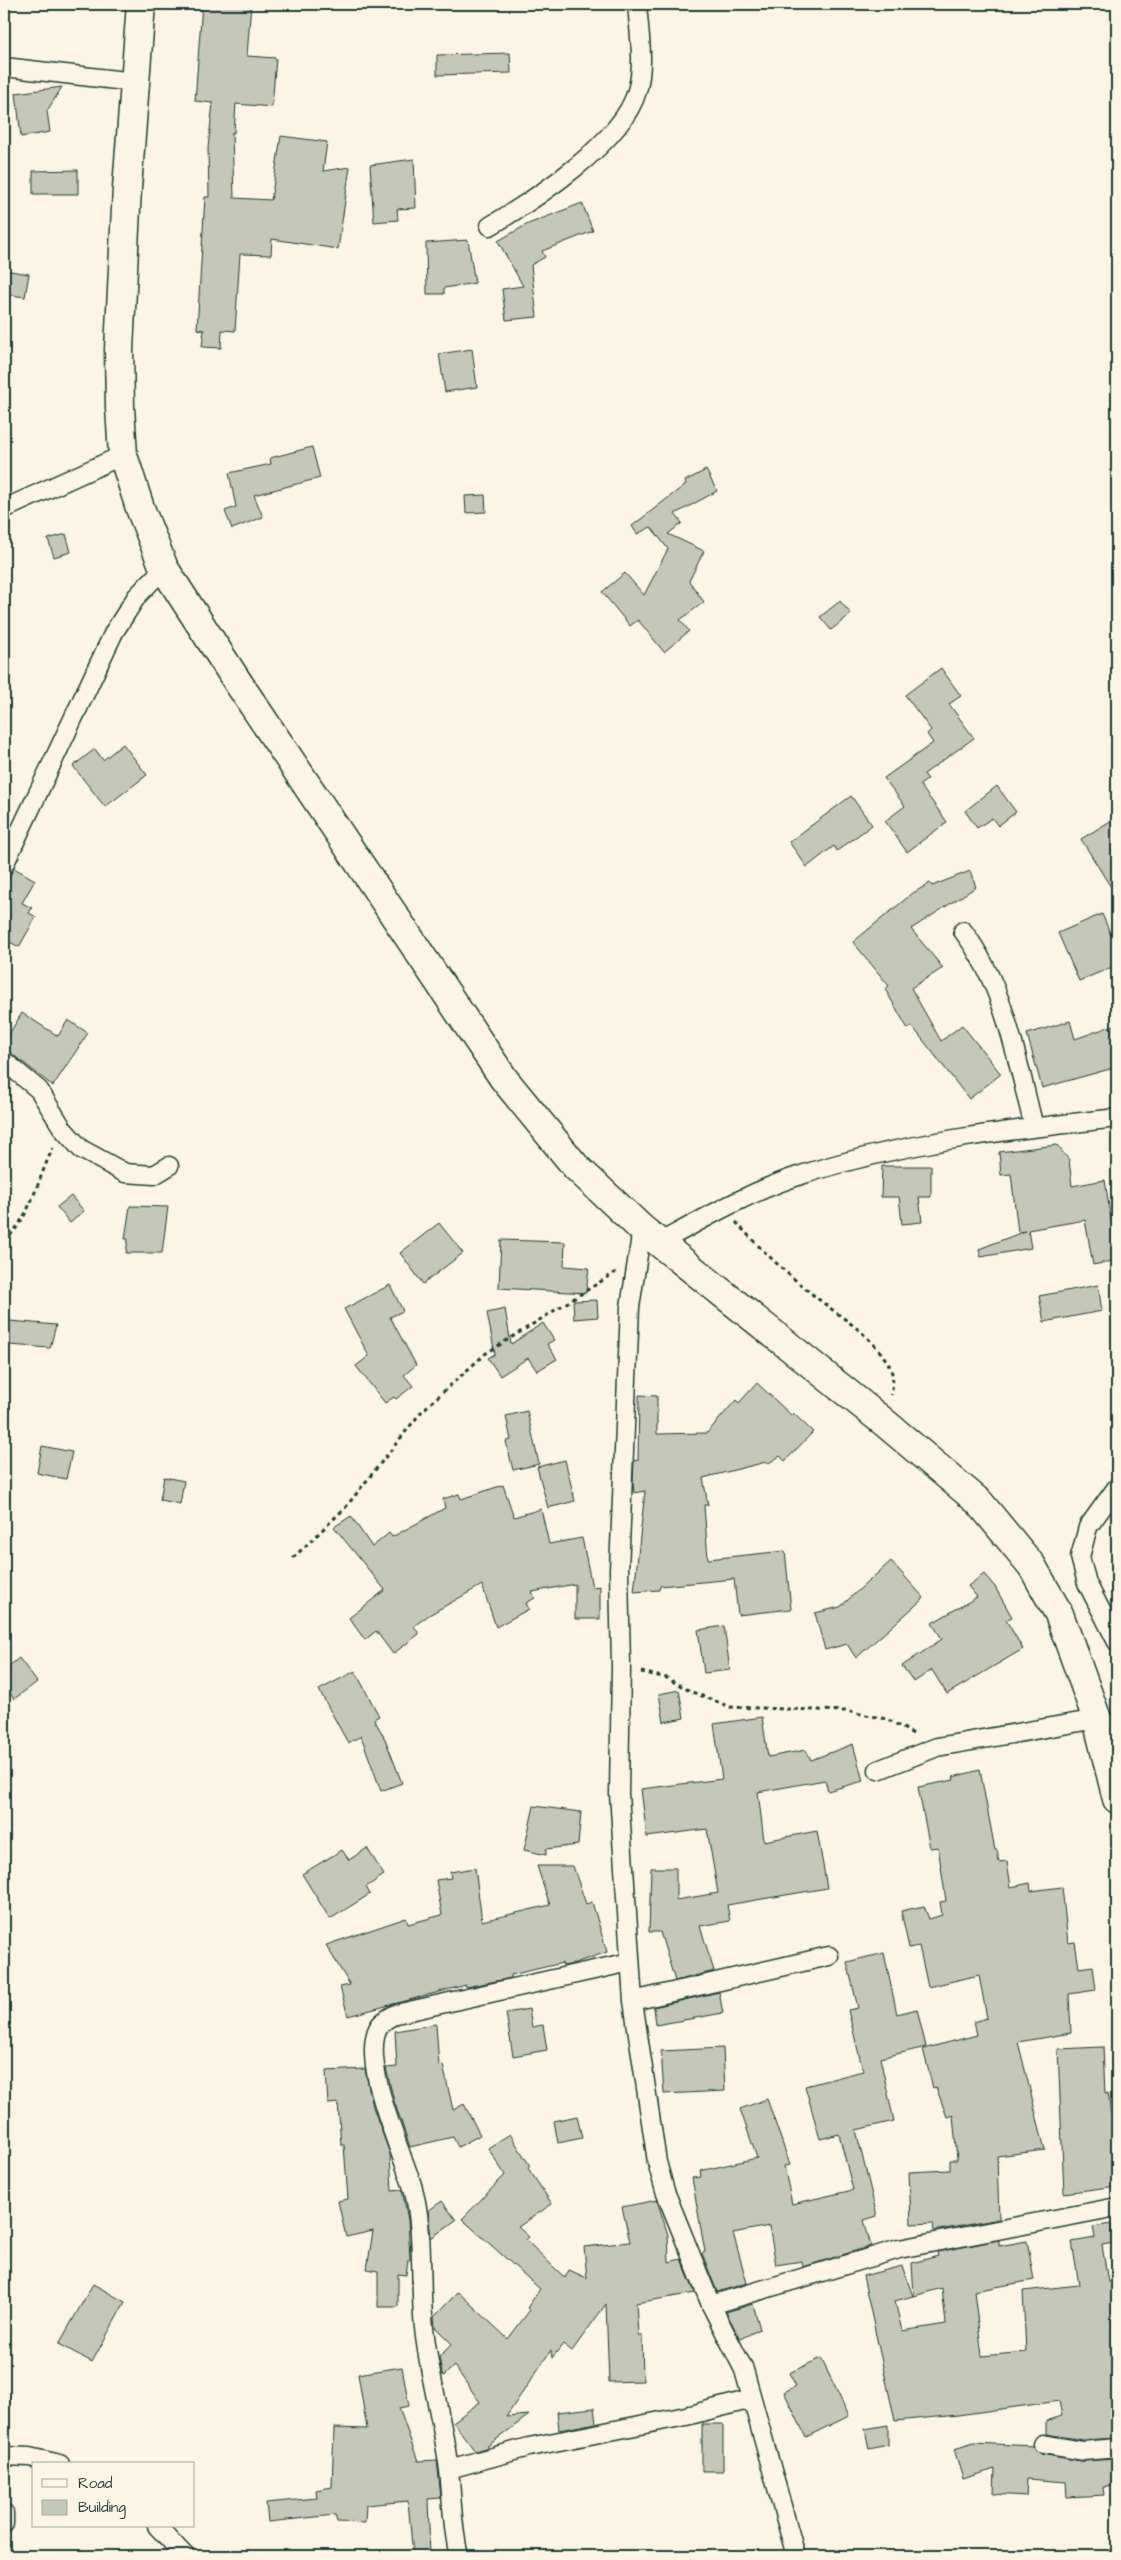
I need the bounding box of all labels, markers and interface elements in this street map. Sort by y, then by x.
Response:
legend [32,2462,195,2528]
text: Road [78,2473,113,2494]
text: Building [78,2497,126,2519]

